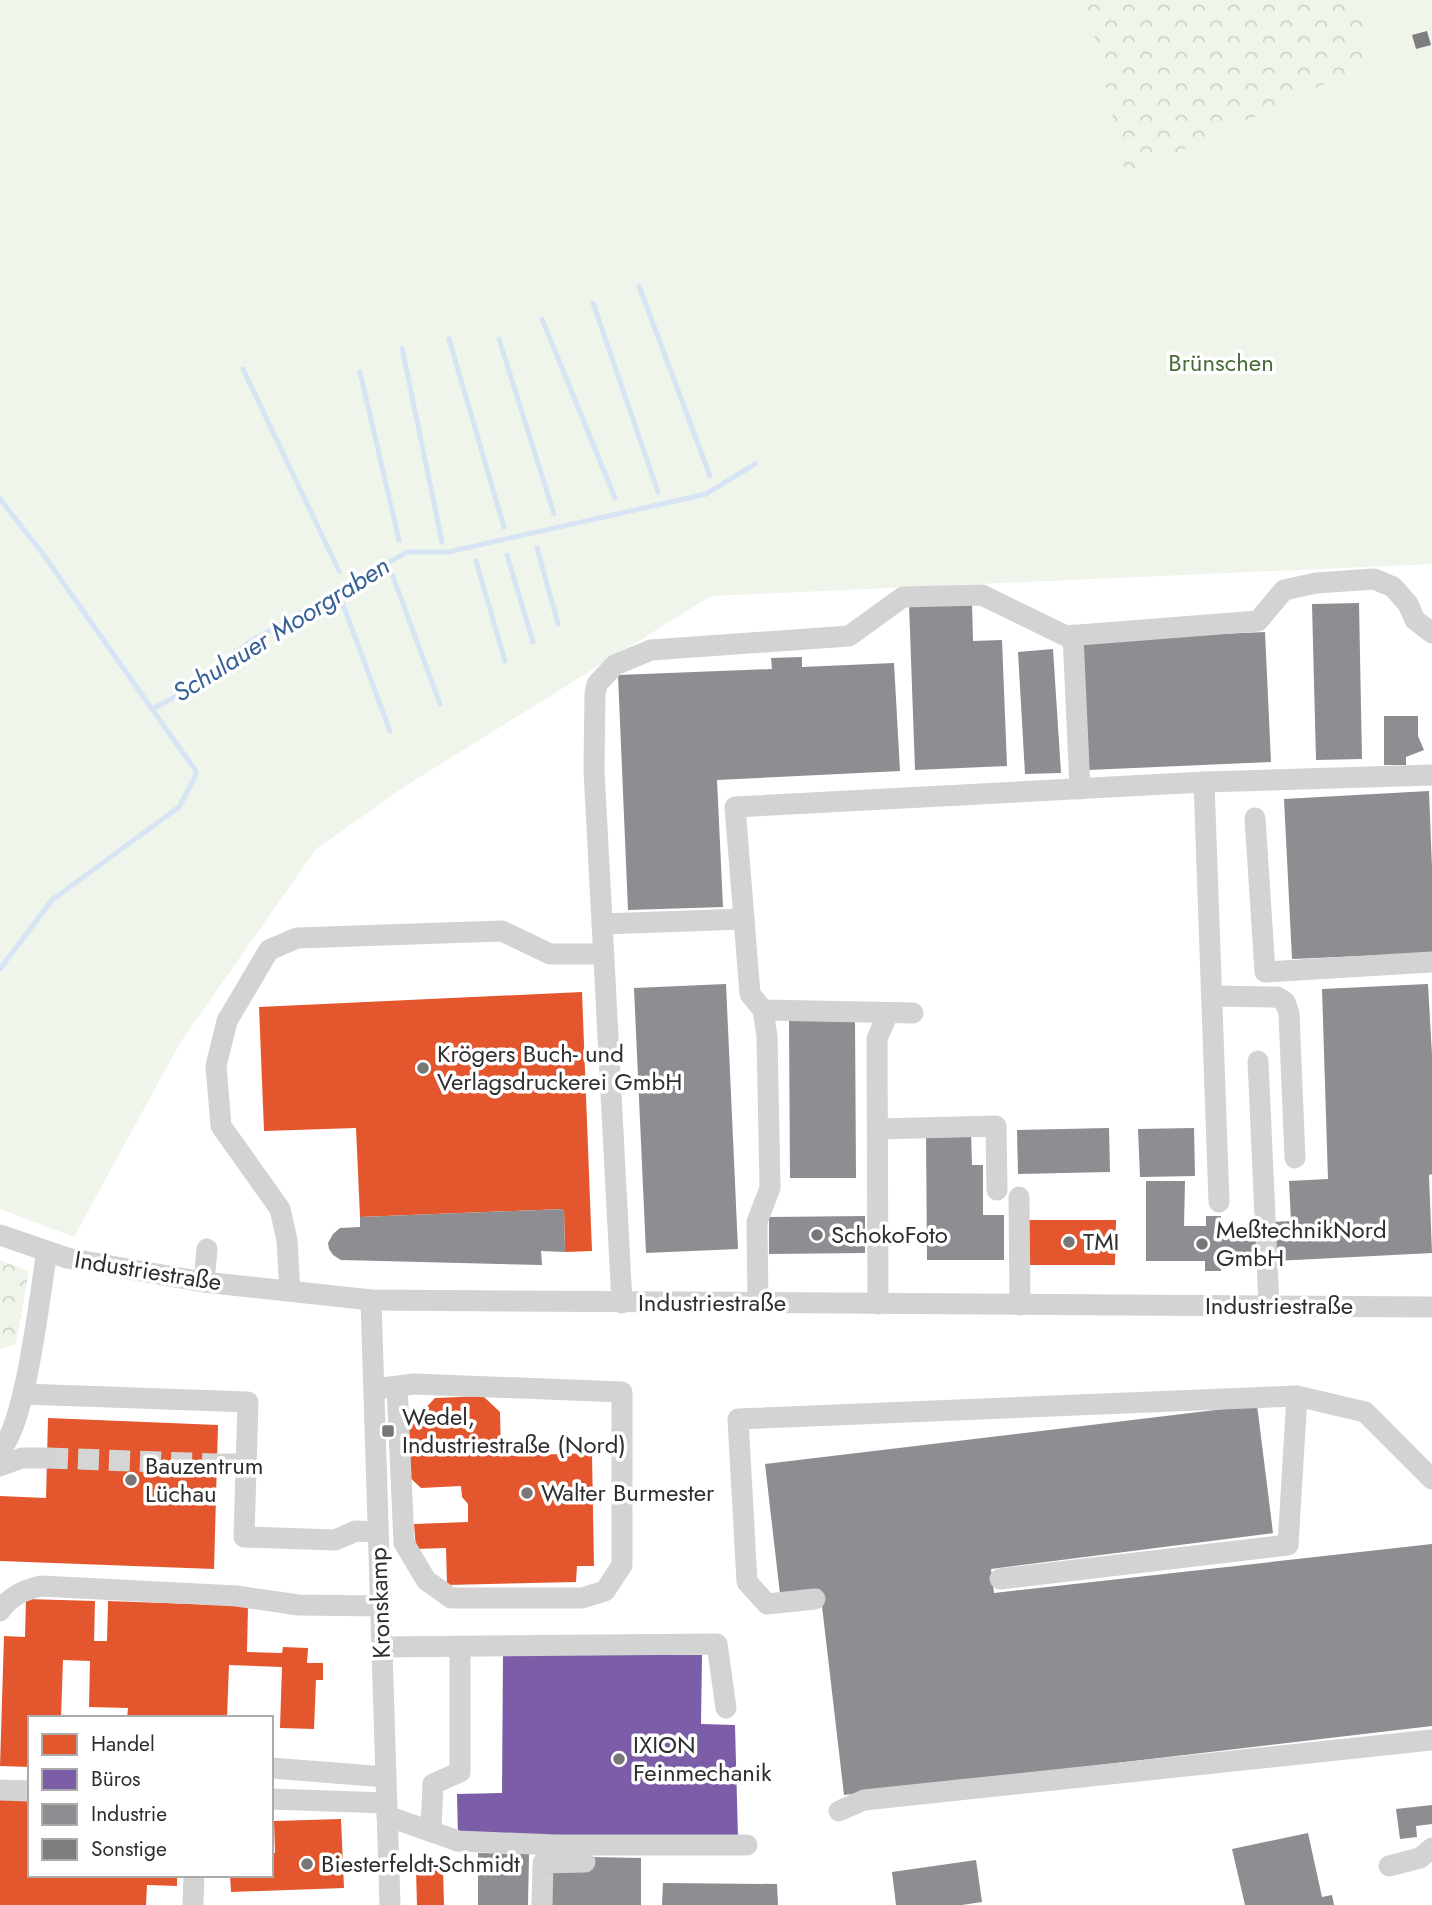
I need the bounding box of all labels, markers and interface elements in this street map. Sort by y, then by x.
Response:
park label: Brünschen [1168,345,1274,380]
water label: Schulauer Moorgraben [165,547,397,711]
place label: Krögers Buch- und Verlagsdruckerei GmbH [437,1036,682,1099]
marker: Krögers Buch- und Verlagsdruckerei GmbH [415,1060,431,1076]
place label: MeßtechnikNord GmbH [1216,1212,1387,1275]
place label: SchokoFoto [831,1217,948,1252]
place label: TMI [1083,1224,1119,1259]
marker: SchokoFoto [809,1227,825,1243]
marker: TMI [1061,1234,1077,1250]
marker: MeßtechnikNord GmbH [1194,1236,1210,1252]
street label: Industriestraße [72,1242,224,1299]
street label: Industriestraße [638,1285,786,1320]
street label: Industriestraße [1205,1288,1353,1323]
place label: Wedel, Industriestraße (Nord) [402,1399,626,1462]
marker: Wedel, Industriestraße (Nord) [380,1423,396,1439]
place label: Bauzentrum Lüchau [145,1448,264,1511]
marker: Bauzentrum Lüchau [123,1472,139,1488]
place label: Walter Burmester [541,1475,715,1510]
marker: Walter Burmester [519,1485,535,1501]
street label: Kronskamp [360,1547,399,1659]
legend [28,1716,273,1877]
place label: IXION Feinmechanik [633,1727,772,1790]
text: Handel [91,1729,155,1759]
marker: IXION Feinmechanik [611,1751,627,1767]
text: Büros [91,1764,141,1794]
text: Industrie [91,1799,167,1829]
text: Sonstige [91,1834,167,1864]
place label: Biesterfeldt-Schmidt [321,1846,520,1881]
marker: Biesterfeldt-Schmidt [299,1856,315,1872]

